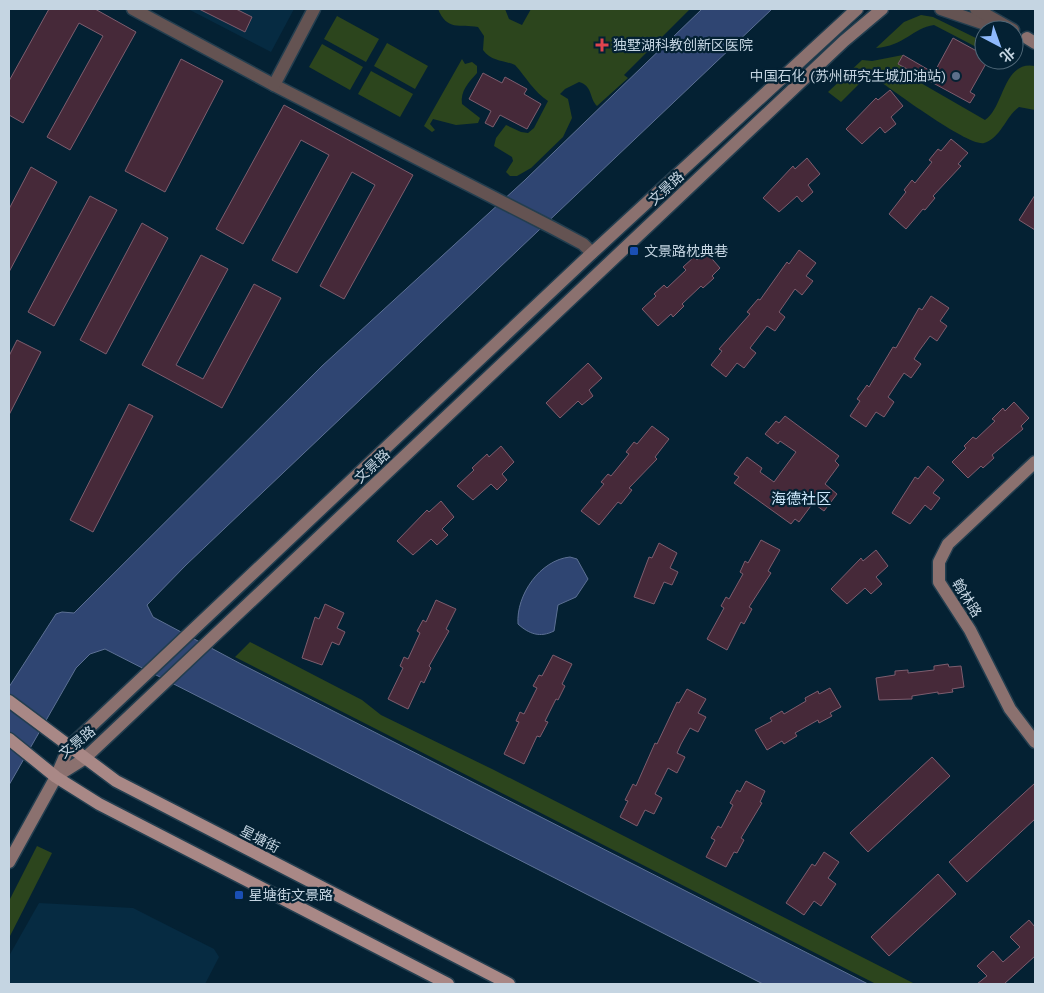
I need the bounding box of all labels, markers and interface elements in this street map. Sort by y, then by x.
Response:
north arrow [974,20,1024,70]
place label: 独墅湖科教创新区医院 [613,37,753,53]
marker: 独墅湖科教创新区医院 [595,38,609,52]
text: 北 [997,44,1018,65]
place label: 中国石化 (苏州研究生城加油站) [749,68,946,84]
marker: 中国石化 (苏州研究生城加油站) [950,70,962,82]
street label: 文景路 [645,168,687,208]
place label: 文景路枕典巷 [644,243,728,259]
marker: 文景路枕典巷 [628,245,640,257]
street label: 文景路 [351,446,393,486]
district label: 海德社区 [771,490,831,508]
street label: 翰林路 [949,576,985,620]
street label: 文景路 [56,723,98,761]
street label: 星塘街 [238,822,282,856]
place label: 星塘街文景路 [249,887,333,903]
marker: 星塘街文景路 [233,889,245,901]

